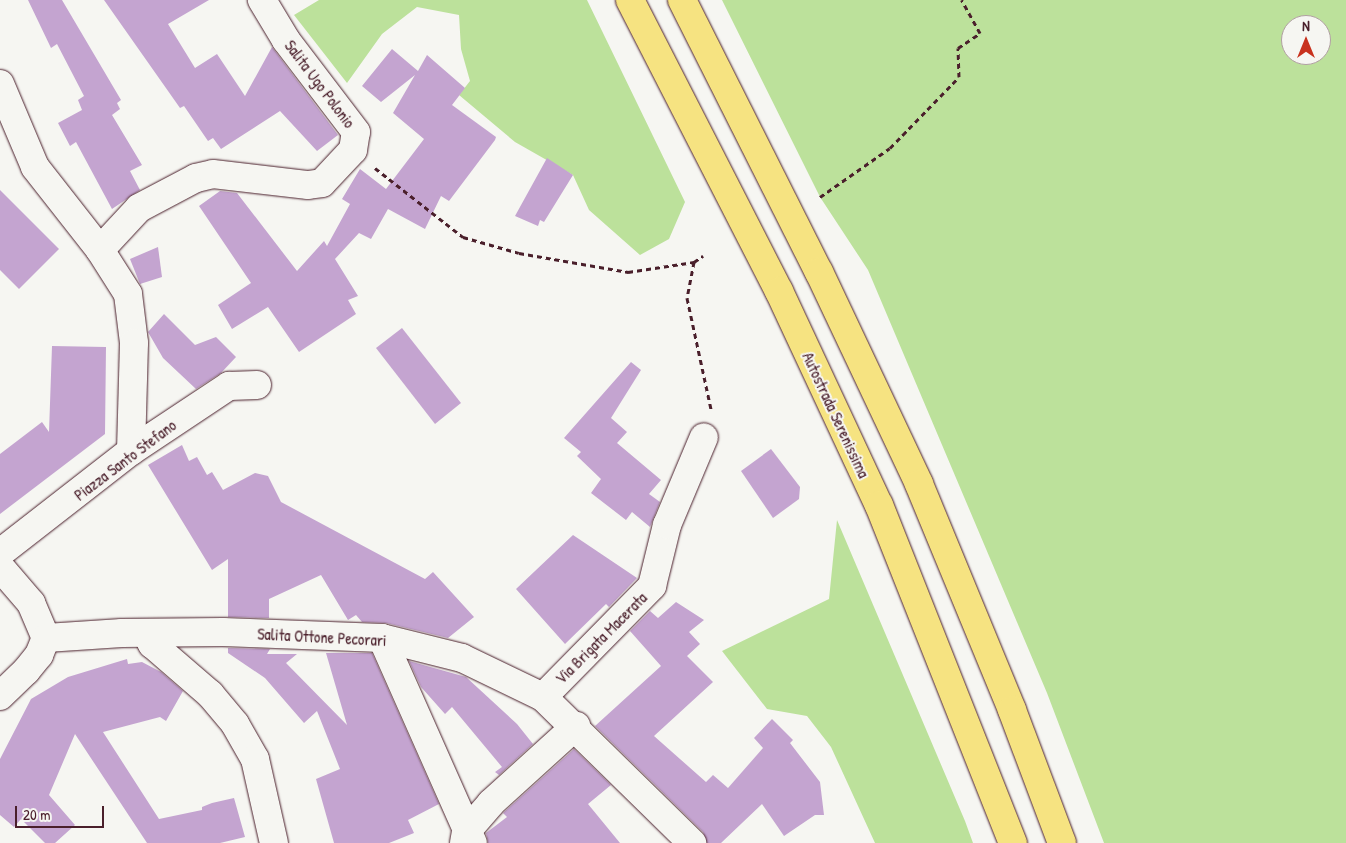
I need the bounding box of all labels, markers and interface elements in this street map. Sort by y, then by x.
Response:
north arrow [1281,15,1331,65]
text: N [1302,16,1310,35]
street label: Salita Ugo Polonio [281,36,359,132]
street label: Autostrada Serenissima [798,349,874,481]
street label: Piazza Santo Stefano [70,415,180,505]
street label: Via Brigata Macerata [551,588,651,688]
street label: Salita Ottone Pecorari [257,624,387,650]
scale bar [18,796,106,828]
text: 20 m [23,804,50,825]

